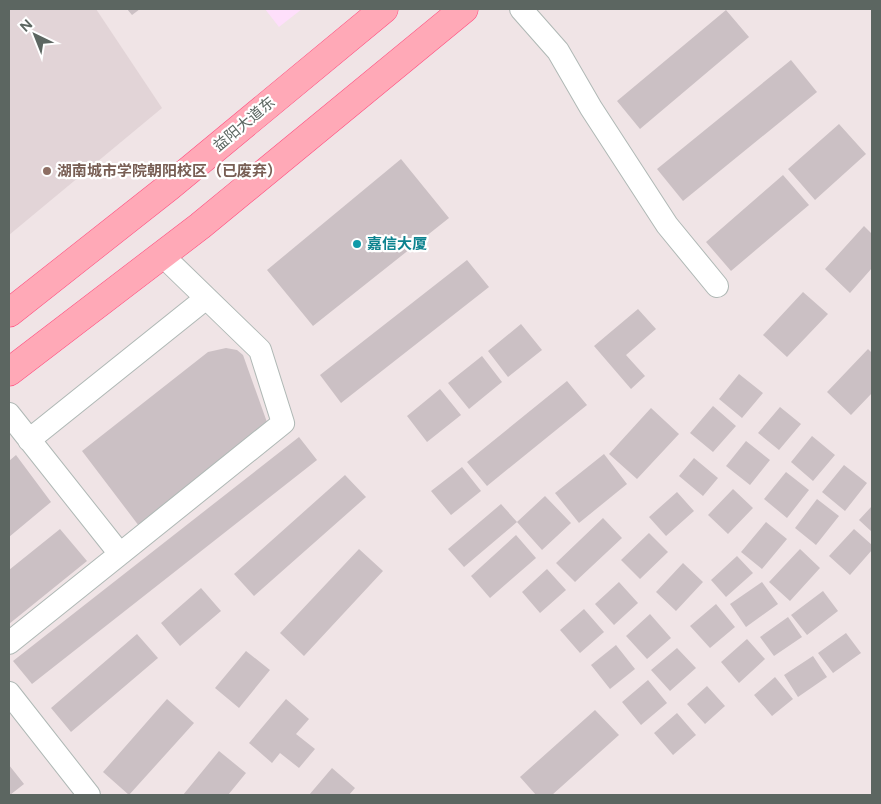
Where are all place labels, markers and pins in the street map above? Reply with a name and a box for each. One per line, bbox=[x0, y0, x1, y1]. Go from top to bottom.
place label: 湖南城市学院朝阳校区（已废弃） bbox=[57, 162, 282, 180]
marker: 湖南城市学院朝阳校区（已废弃） bbox=[41, 165, 53, 177]
place label: 嘉信大厦 bbox=[367, 235, 427, 253]
marker: 嘉信大厦 bbox=[351, 238, 363, 250]

